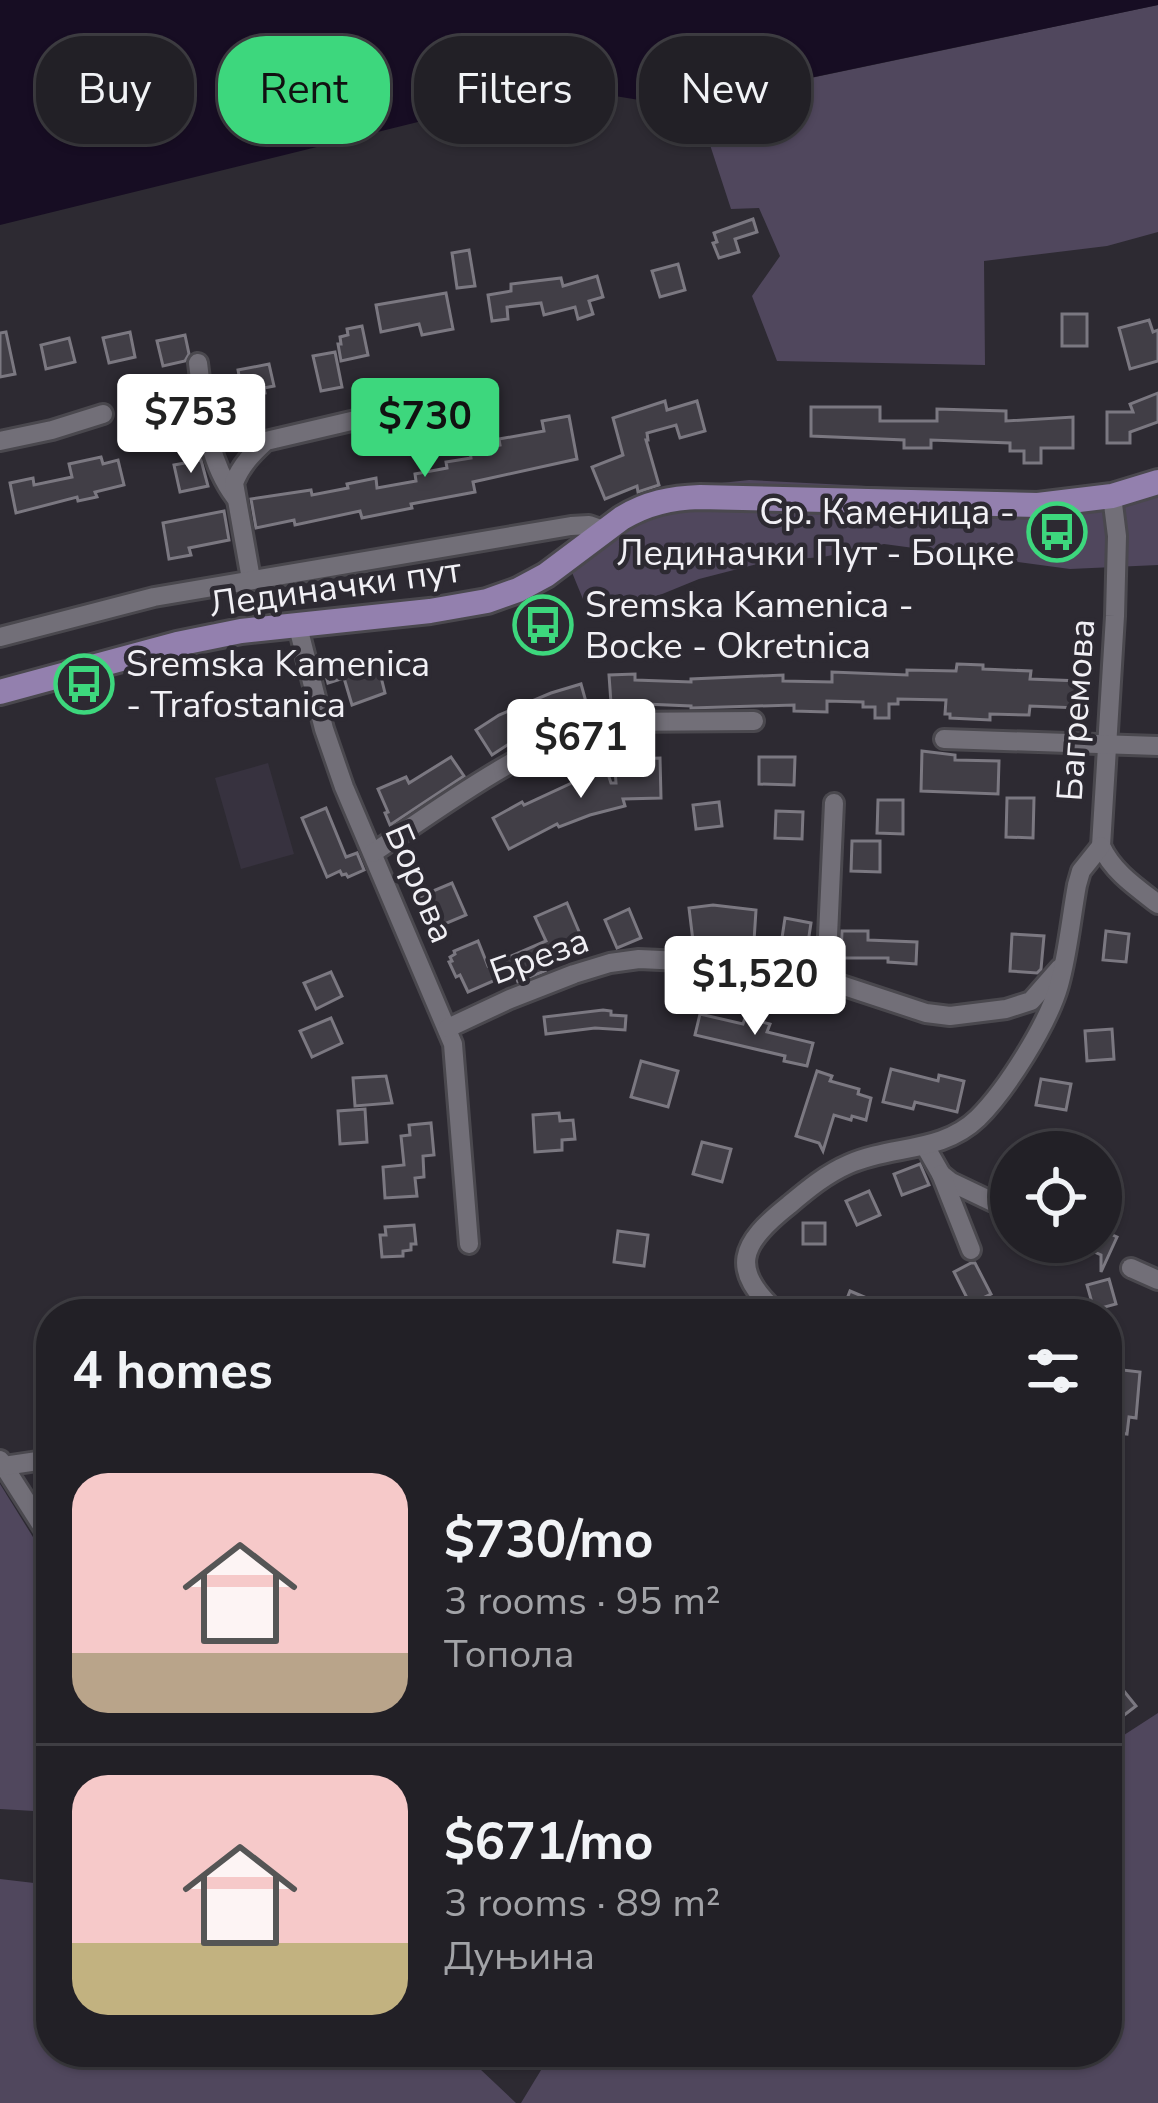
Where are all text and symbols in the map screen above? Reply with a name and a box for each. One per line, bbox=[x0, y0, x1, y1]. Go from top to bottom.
chip: Buy bbox=[36, 36, 194, 144]
chip: Rent bbox=[218, 36, 390, 144]
chip: Filters bbox=[414, 36, 615, 144]
chip: New bbox=[639, 36, 811, 144]
pin: $753 bbox=[120, 374, 262, 476]
pin: $730 bbox=[354, 378, 496, 480]
text: $753 bbox=[144, 386, 238, 439]
text: $730 bbox=[378, 390, 472, 443]
place label: Ср. Каменица - Лединачки Пут - Боцке bbox=[617, 488, 1015, 578]
bus stop icon: Ср. Каменица - Лединачки Пут - Боцке bbox=[1026, 501, 1088, 563]
street label: Лединачки пут bbox=[206, 546, 464, 629]
place label: Sremska Kamenica - Bocke - Okretnica bbox=[585, 581, 914, 671]
bus stop icon: Sremska Kamenica - Bocke - Okretnica bbox=[512, 594, 574, 656]
street label: Багремова bbox=[1046, 617, 1107, 803]
place label: Sremska Kamenica - Trafostanica bbox=[126, 640, 430, 730]
bus stop icon: Sremska Kamenica - Trafostanica bbox=[53, 653, 115, 715]
pin: $671 bbox=[510, 699, 652, 801]
text: $671 bbox=[534, 711, 628, 764]
street label: Борова bbox=[373, 816, 467, 951]
street label: Бреза bbox=[483, 916, 596, 997]
pin: $1,520 bbox=[657, 936, 853, 1038]
text: $1,520 bbox=[692, 948, 818, 1001]
map controls bbox=[990, 1131, 1122, 1263]
button: locate bbox=[990, 1131, 1122, 1263]
text: 4 homes bbox=[72, 1336, 273, 1406]
icon: filters bbox=[1020, 1338, 1086, 1404]
text: $730/mo bbox=[444, 1505, 653, 1575]
icon: home bbox=[168, 1521, 312, 1665]
text: 3 rooms · 95 m² bbox=[444, 1575, 721, 1628]
text: Топола bbox=[444, 1628, 574, 1681]
text: $671/mo bbox=[444, 1807, 653, 1877]
icon: home bbox=[168, 1823, 312, 1967]
text: 3 rooms · 89 m² bbox=[444, 1877, 721, 1930]
text: Дуњина bbox=[444, 1930, 595, 1983]

